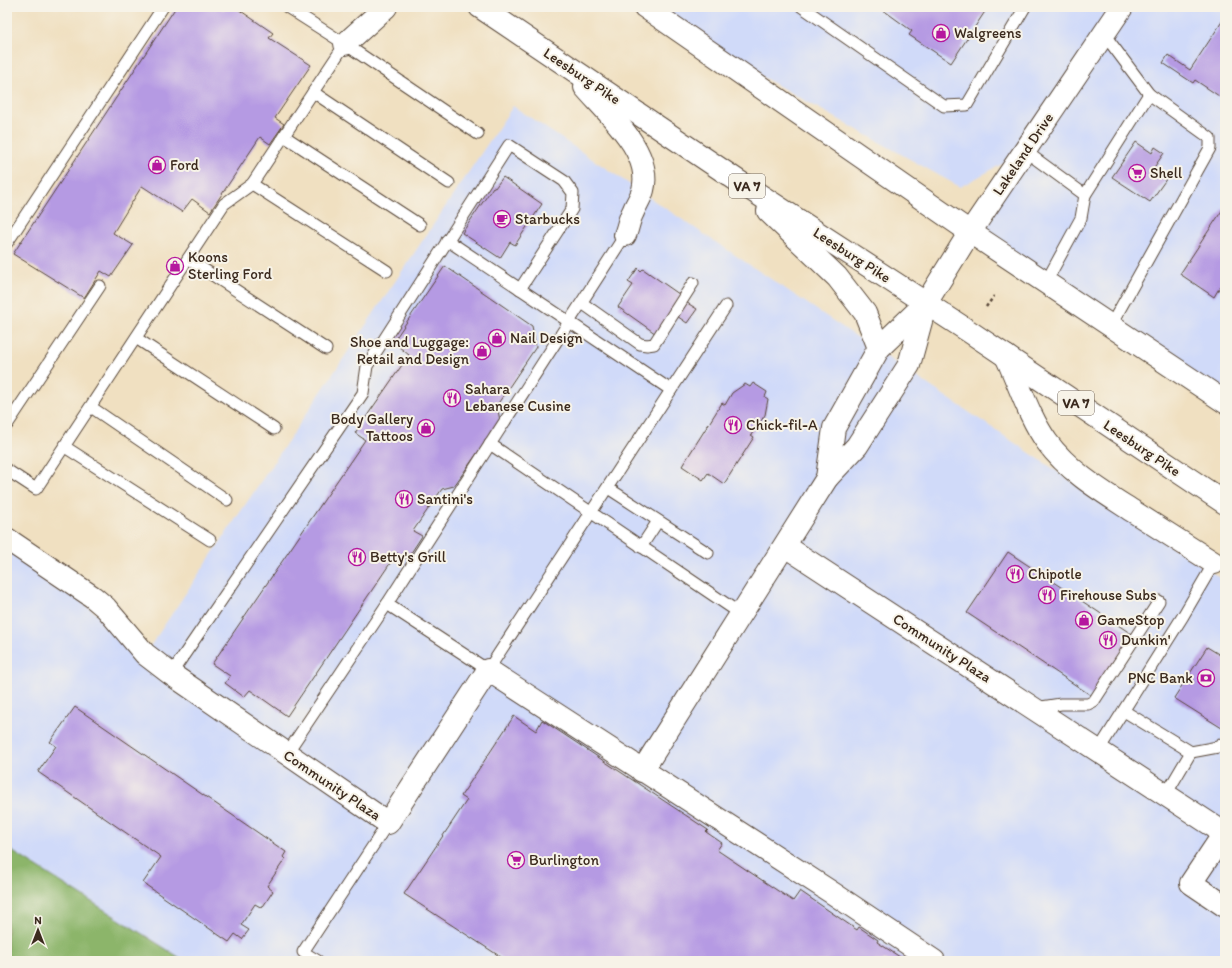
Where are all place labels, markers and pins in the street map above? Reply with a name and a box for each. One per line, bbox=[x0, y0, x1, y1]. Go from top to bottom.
shop icon: Walgreens bbox=[931, 23, 951, 43]
place label: Walgreens bbox=[954, 24, 1022, 42]
shop icon: Ford bbox=[147, 155, 167, 175]
place label: Ford bbox=[170, 156, 199, 174]
supermarket icon: Shell bbox=[1127, 163, 1147, 183]
place label: Shell bbox=[1150, 164, 1183, 182]
cafe icon: Starbucks bbox=[492, 209, 512, 229]
place label: Starbucks bbox=[515, 210, 580, 228]
place label: Koons Sterling Ford bbox=[188, 248, 273, 283]
shop icon: Koons Sterling Ford bbox=[165, 256, 185, 276]
shop icon: Nail Design bbox=[487, 328, 507, 348]
place label: Nail Design bbox=[510, 329, 583, 347]
place label: Shoe and Luggage: Retail and Design bbox=[350, 333, 470, 368]
shop icon: Shoe and Luggage: Retail and Design bbox=[472, 341, 492, 361]
place label: Sahara Lebanese Cusine bbox=[465, 380, 571, 415]
restaurant icon: Sahara Lebanese Cusine bbox=[442, 388, 462, 408]
place label: Body Gallery Tattoos bbox=[331, 410, 413, 445]
restaurant icon: Chick-fil-A bbox=[723, 415, 743, 435]
place label: Chick-fil-A bbox=[746, 416, 818, 434]
shop icon: Body Gallery Tattoos bbox=[416, 418, 436, 438]
restaurant icon: Santini's bbox=[394, 489, 414, 509]
place label: Santini's bbox=[417, 490, 473, 508]
restaurant icon: Betty's Grill bbox=[347, 547, 367, 567]
place label: Betty's Grill bbox=[370, 548, 447, 566]
restaurant icon: Chipotle bbox=[1005, 564, 1025, 584]
place label: Chipotle bbox=[1028, 565, 1082, 583]
restaurant icon: Firehouse Subs bbox=[1037, 585, 1057, 605]
place label: Firehouse Subs bbox=[1060, 586, 1157, 604]
shop icon: GameStop bbox=[1074, 610, 1094, 630]
place label: GameStop bbox=[1097, 611, 1165, 629]
restaurant icon: Dunkin' bbox=[1098, 630, 1118, 650]
place label: Dunkin' bbox=[1121, 631, 1171, 649]
bank icon: PNC Bank bbox=[1196, 668, 1216, 688]
place label: PNC Bank bbox=[1128, 669, 1193, 687]
supermarket icon: Burlington bbox=[506, 850, 526, 870]
place label: Burlington bbox=[529, 851, 599, 869]

